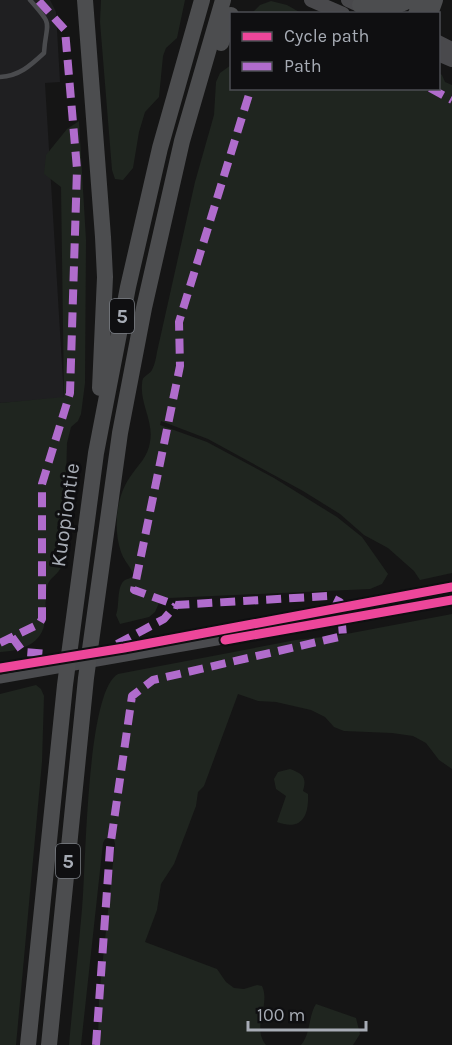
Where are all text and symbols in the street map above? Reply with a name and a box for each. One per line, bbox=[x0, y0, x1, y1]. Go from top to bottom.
legend bbox=[230, 12, 440, 90]
text: Cycle path bbox=[284, 25, 369, 47]
text: Path bbox=[284, 55, 322, 77]
road number: 5 bbox=[110, 299, 134, 333]
street label: Kuopiontie bbox=[46, 462, 84, 568]
road number: 5 bbox=[56, 844, 80, 878]
scale bar bbox=[248, 994, 366, 1032]
text: 100 m bbox=[257, 1004, 305, 1026]

